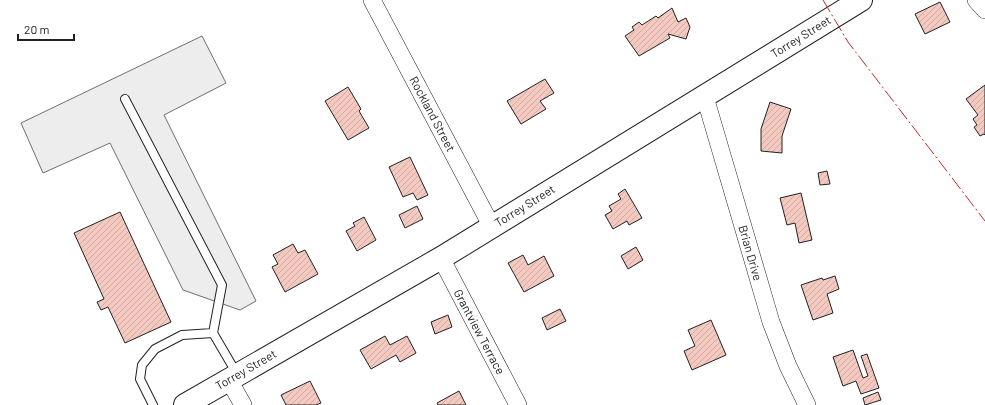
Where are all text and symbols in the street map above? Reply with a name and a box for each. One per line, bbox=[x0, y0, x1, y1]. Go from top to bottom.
street label: Torrey Street bbox=[768, 12, 833, 60]
scale bar bbox=[18, 16, 74, 42]
text: 20 m bbox=[24, 22, 50, 36]
street label: Rockland Street bbox=[407, 74, 459, 154]
street label: Torrey Street bbox=[492, 181, 557, 229]
street label: Brian Drive bbox=[736, 224, 766, 282]
street label: Grantview Terrace bbox=[452, 286, 508, 377]
street label: Torrey Street bbox=[212, 346, 279, 392]

